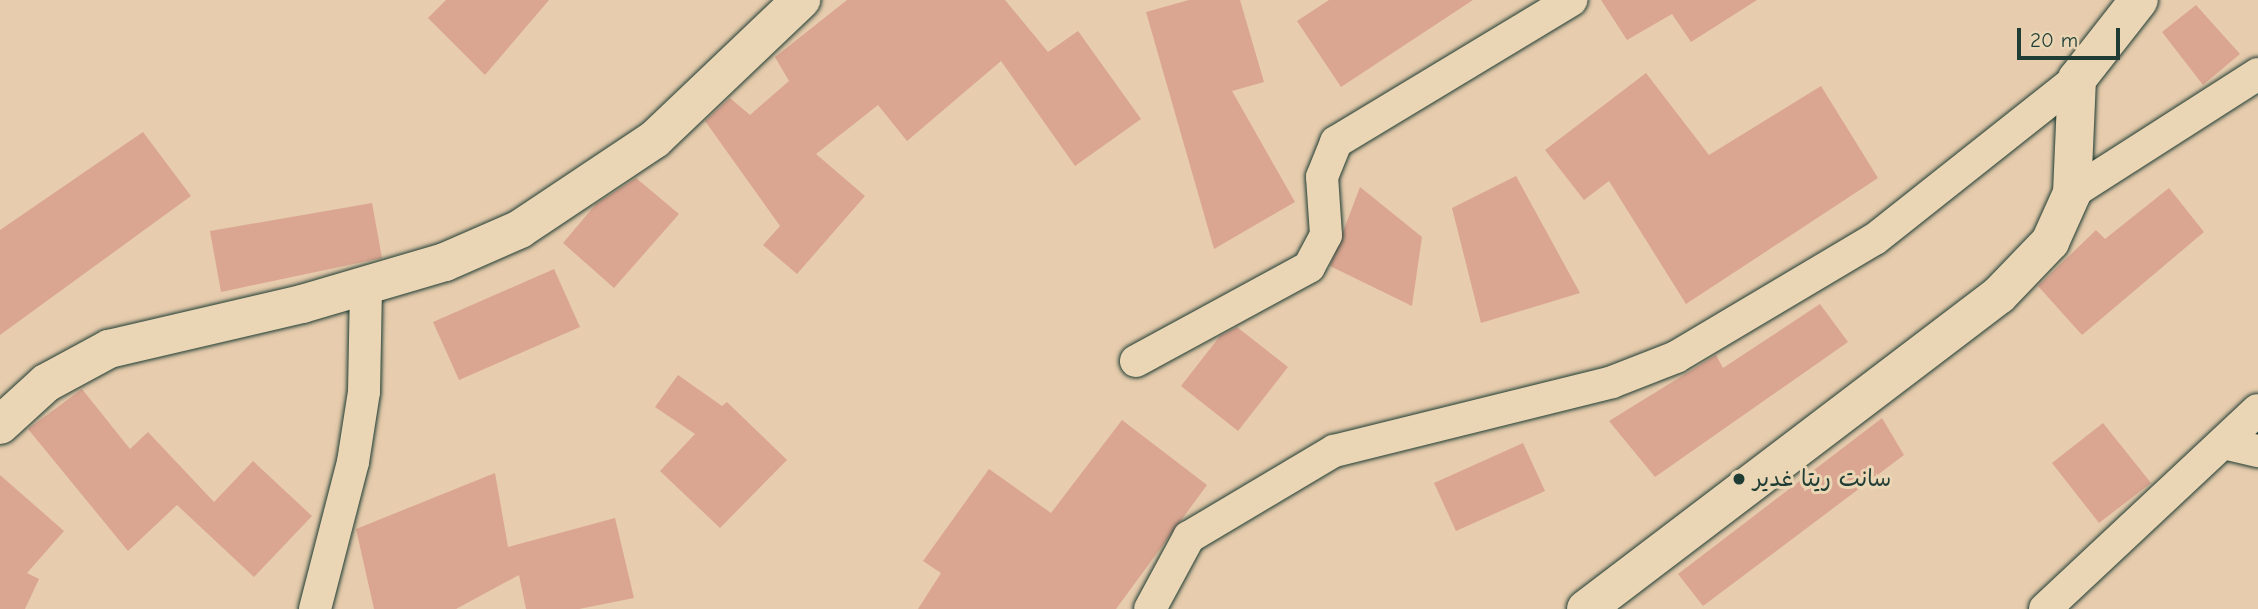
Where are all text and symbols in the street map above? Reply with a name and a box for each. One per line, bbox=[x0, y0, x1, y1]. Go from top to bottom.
scale bar bbox=[2020, 14, 2123, 58]
text: 20 m bbox=[2030, 28, 2078, 52]
place label: سانت ريتا غدير bbox=[1753, 465, 1891, 493]
marker: سانت ريتا غدير bbox=[1731, 471, 1747, 487]

